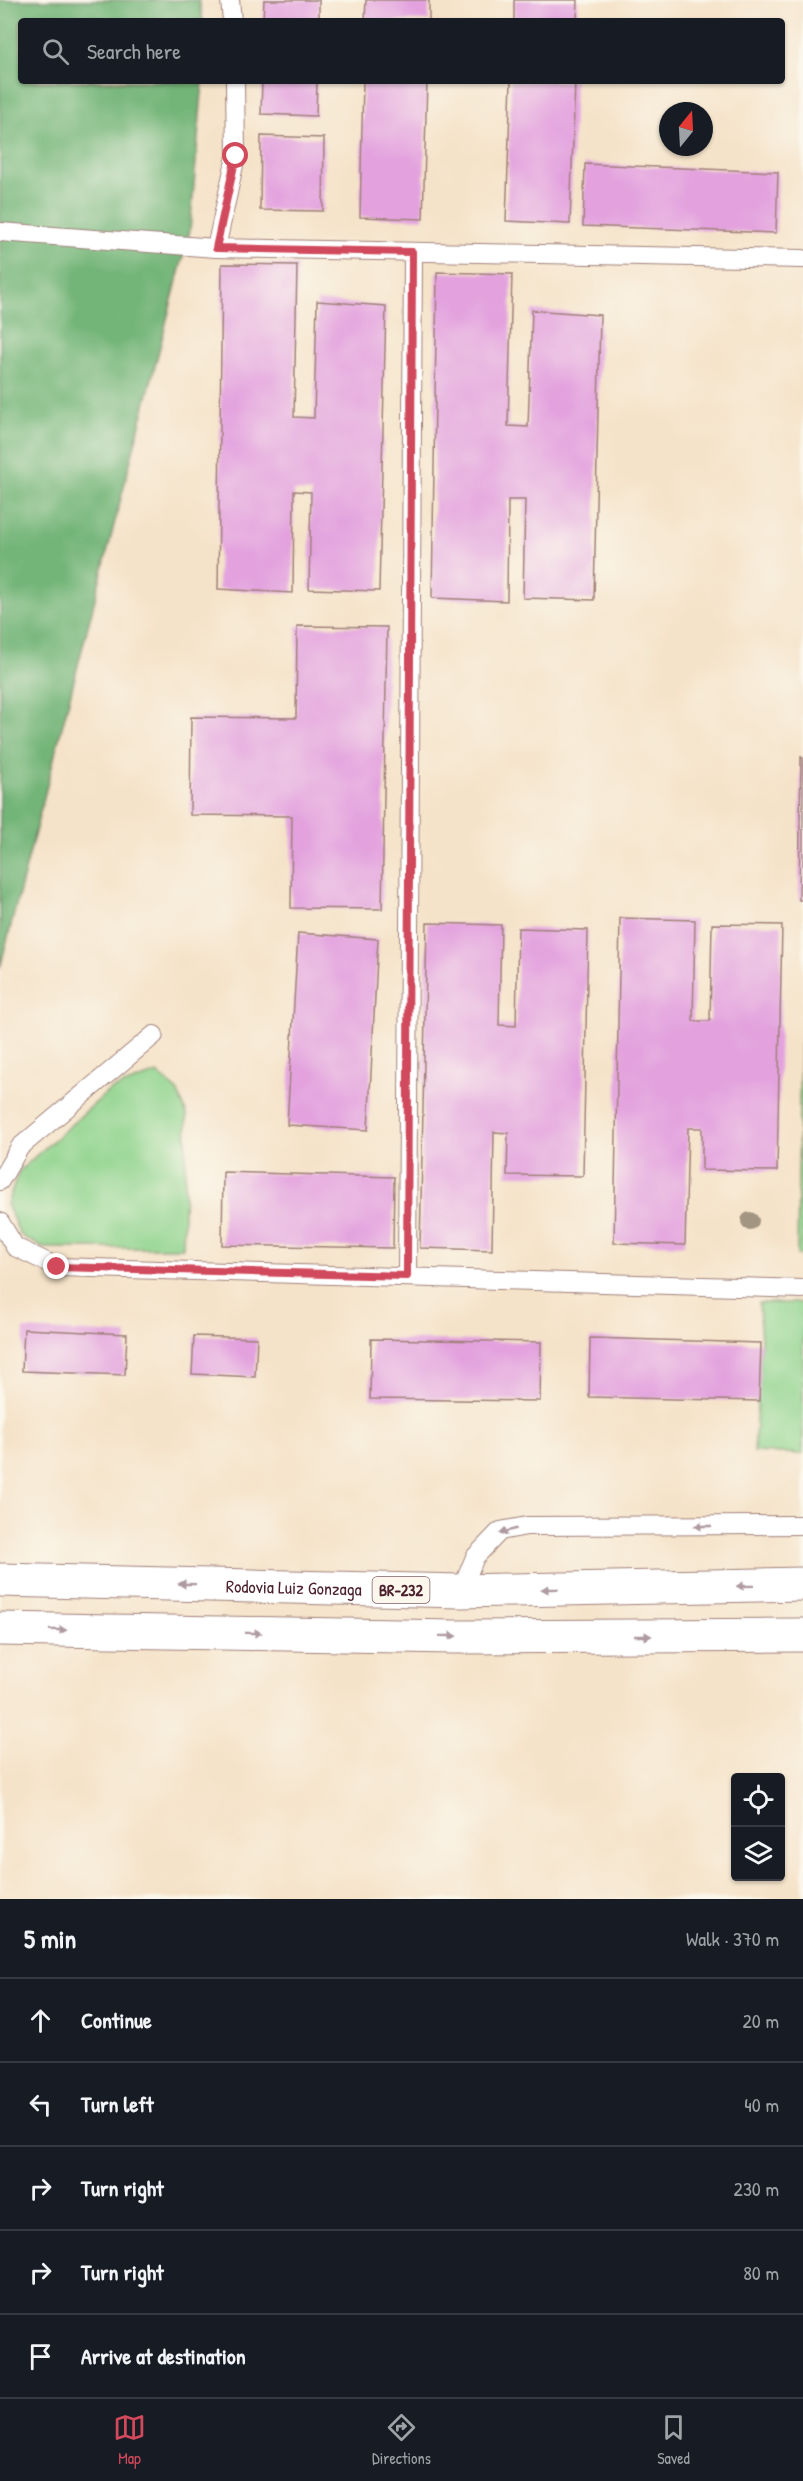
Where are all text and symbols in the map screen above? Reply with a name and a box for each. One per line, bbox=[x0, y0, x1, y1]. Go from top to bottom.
search box bbox=[18, 18, 785, 84]
icon: search bbox=[39, 35, 72, 68]
text: Search here bbox=[87, 36, 181, 66]
north arrow bbox=[659, 102, 713, 156]
route start bbox=[222, 142, 248, 168]
route end bbox=[43, 1253, 69, 1279]
one-way arrow bbox=[693, 1521, 712, 1531]
one-way arrow bbox=[499, 1526, 517, 1536]
street label: Rodovia Luiz Gonzaga bbox=[226, 1573, 362, 1601]
road number: BR-232 bbox=[372, 1577, 430, 1603]
one-way arrow bbox=[177, 1579, 196, 1589]
one-way arrow bbox=[735, 1581, 754, 1590]
one-way arrow bbox=[540, 1585, 559, 1594]
one-way arrow bbox=[49, 1625, 68, 1635]
one-way arrow bbox=[244, 1628, 263, 1638]
one-way arrow bbox=[439, 1631, 458, 1641]
one-way arrow bbox=[634, 1631, 653, 1641]
map controls bbox=[731, 1773, 785, 1881]
button: locate bbox=[731, 1773, 785, 1827]
button: layers bbox=[731, 1827, 785, 1881]
text: 5 min bbox=[24, 1921, 76, 1956]
text: Walk · 370 m bbox=[686, 1925, 779, 1952]
icon: ahead bbox=[24, 2004, 57, 2037]
text: Continue bbox=[81, 2005, 152, 2035]
text: 20 m bbox=[742, 2007, 779, 2034]
icon: left bbox=[24, 2088, 57, 2121]
text: Turn left bbox=[81, 2089, 154, 2119]
text: 40 m bbox=[744, 2091, 779, 2118]
icon: right bbox=[24, 2172, 57, 2205]
text: Turn right bbox=[81, 2173, 164, 2203]
text: 230 m bbox=[734, 2175, 779, 2202]
icon: right bbox=[24, 2256, 57, 2289]
text: Turn right bbox=[81, 2257, 164, 2287]
text: 80 m bbox=[743, 2259, 779, 2286]
icon: arrive bbox=[24, 2340, 57, 2373]
text: Arrive at destination bbox=[81, 2341, 246, 2371]
tab: Map bbox=[113, 2411, 146, 2469]
tab: Directions bbox=[372, 2411, 431, 2469]
tab: Saved bbox=[657, 2411, 690, 2469]

